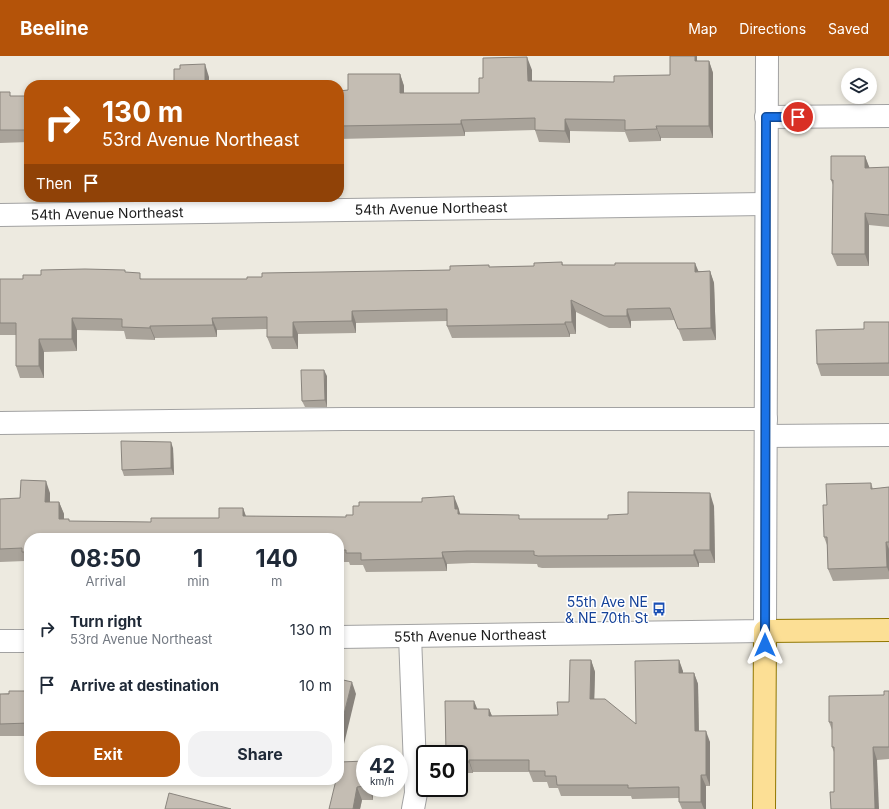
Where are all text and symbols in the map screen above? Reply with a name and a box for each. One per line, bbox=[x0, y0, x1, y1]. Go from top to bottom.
text: Beeline bbox=[20, 17, 89, 40]
text: Map bbox=[688, 20, 717, 37]
text: Directions bbox=[739, 20, 806, 37]
text: Saved bbox=[828, 20, 869, 37]
map controls bbox=[841, 68, 877, 104]
button: layers bbox=[841, 68, 877, 104]
text: 130 m bbox=[102, 95, 183, 129]
icon: right bbox=[36, 96, 88, 148]
pin bbox=[781, 100, 815, 134]
icon: arrive bbox=[787, 106, 809, 128]
text: 53rd Avenue Northeast bbox=[102, 129, 299, 150]
icon: arrive bbox=[80, 172, 102, 194]
text: Then bbox=[36, 174, 72, 193]
street label: 54th Avenue Northeast bbox=[354, 198, 508, 218]
street label: 54th Avenue Northeast bbox=[30, 203, 184, 223]
text: 08:50 bbox=[70, 544, 141, 573]
text: 1 bbox=[193, 544, 203, 573]
text: 140 bbox=[255, 544, 298, 573]
text: Arrival bbox=[86, 573, 126, 589]
text: min bbox=[187, 573, 209, 589]
text: m bbox=[271, 573, 282, 589]
place label: 55th Ave NE & NE 70th St bbox=[565, 593, 648, 626]
bus stop icon: 55th Ave NE & NE 70th St bbox=[651, 601, 667, 617]
text: Turn right bbox=[70, 612, 142, 631]
icon: right bbox=[36, 618, 58, 640]
text: 130 m bbox=[290, 620, 332, 639]
position arrow bbox=[744, 624, 786, 666]
street label: 55th Avenue Northeast bbox=[394, 625, 547, 645]
text: 53rd Avenue Northeast bbox=[70, 631, 212, 647]
icon: arrive bbox=[36, 674, 58, 696]
text: Arrive at destination bbox=[70, 676, 219, 695]
text: 10 m bbox=[299, 676, 332, 695]
button: Exit bbox=[36, 731, 180, 777]
button: Share bbox=[188, 731, 332, 777]
speed limit sign: 50 bbox=[416, 745, 468, 797]
text: 42 bbox=[369, 754, 395, 778]
text: km/h bbox=[370, 775, 394, 787]

